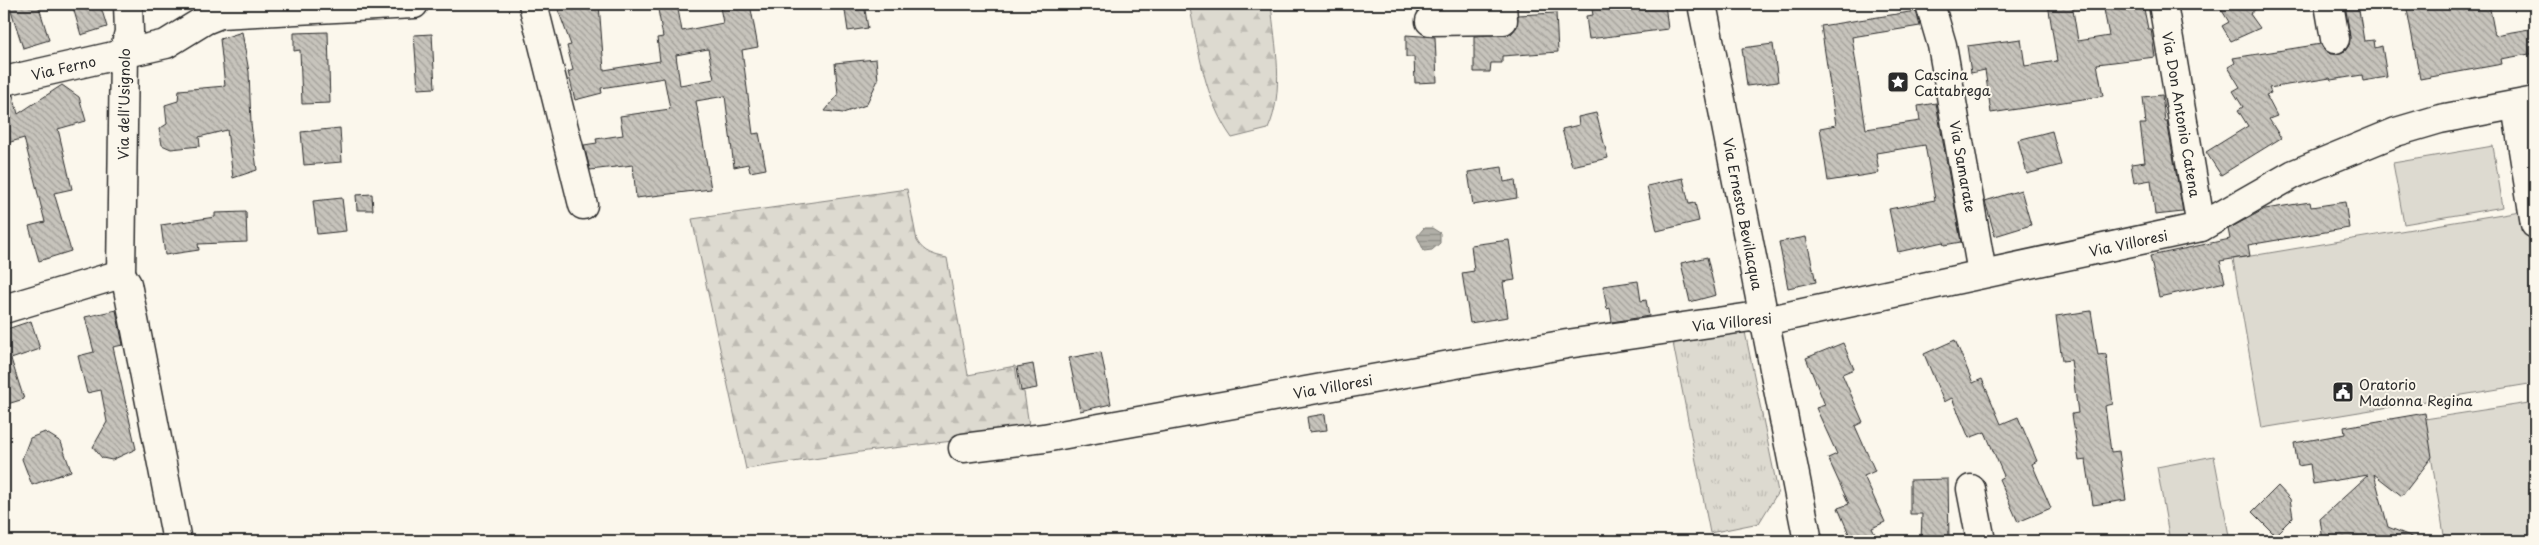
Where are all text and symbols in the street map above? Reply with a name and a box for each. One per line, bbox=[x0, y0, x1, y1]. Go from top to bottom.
street label: Via Don Antonio Catena bbox=[2157, 30, 2206, 199]
street label: Via dell'Usignolo bbox=[112, 48, 135, 160]
street label: Via Ferno bbox=[29, 50, 98, 85]
place label: Cascina Cattabrega bbox=[1914, 64, 1991, 101]
place icon: Cascina Cattabrega bbox=[1886, 70, 1910, 94]
street label: Via Samarate bbox=[1945, 119, 1982, 214]
street label: Via Ernesto Bevilacqua bbox=[1718, 136, 1769, 292]
street label: Via Villoresi bbox=[2087, 224, 2170, 261]
street label: Via Villoresi bbox=[1691, 307, 1773, 337]
street label: Via Villoresi bbox=[1291, 369, 1374, 404]
place label: Oratorio Madonna Regina bbox=[2359, 374, 2473, 411]
public building icon: Oratorio Madonna Regina bbox=[2331, 380, 2355, 404]

